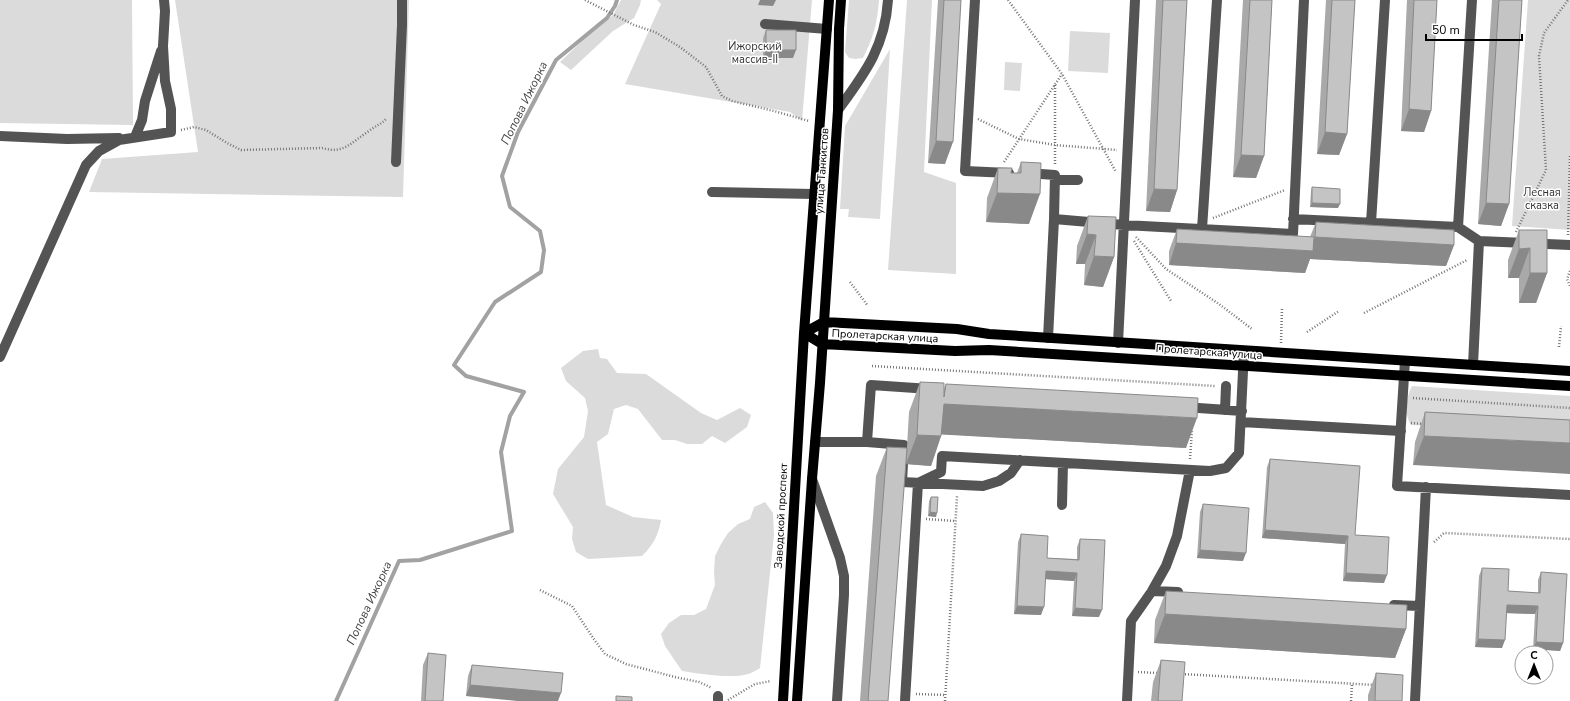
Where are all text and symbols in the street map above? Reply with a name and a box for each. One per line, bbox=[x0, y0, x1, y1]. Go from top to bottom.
scale bar bbox=[1426, 16, 1522, 42]
text: 50 m bbox=[1432, 22, 1460, 38]
park label: Ижорский массив-II bbox=[728, 39, 782, 67]
water label: Попова Ижорка bbox=[497, 59, 551, 147]
street label: улица Танкистов bbox=[812, 127, 832, 215]
park label: Лесная сказка bbox=[1523, 185, 1561, 213]
street label: Пролетарская улица bbox=[831, 326, 939, 346]
street label: Пролетарская улица bbox=[1155, 341, 1263, 363]
street label: Заводской проспект bbox=[771, 463, 791, 569]
water label: Попова Ижорка bbox=[343, 558, 395, 648]
north arrow bbox=[1514, 645, 1554, 685]
text: С bbox=[1530, 648, 1538, 663]

